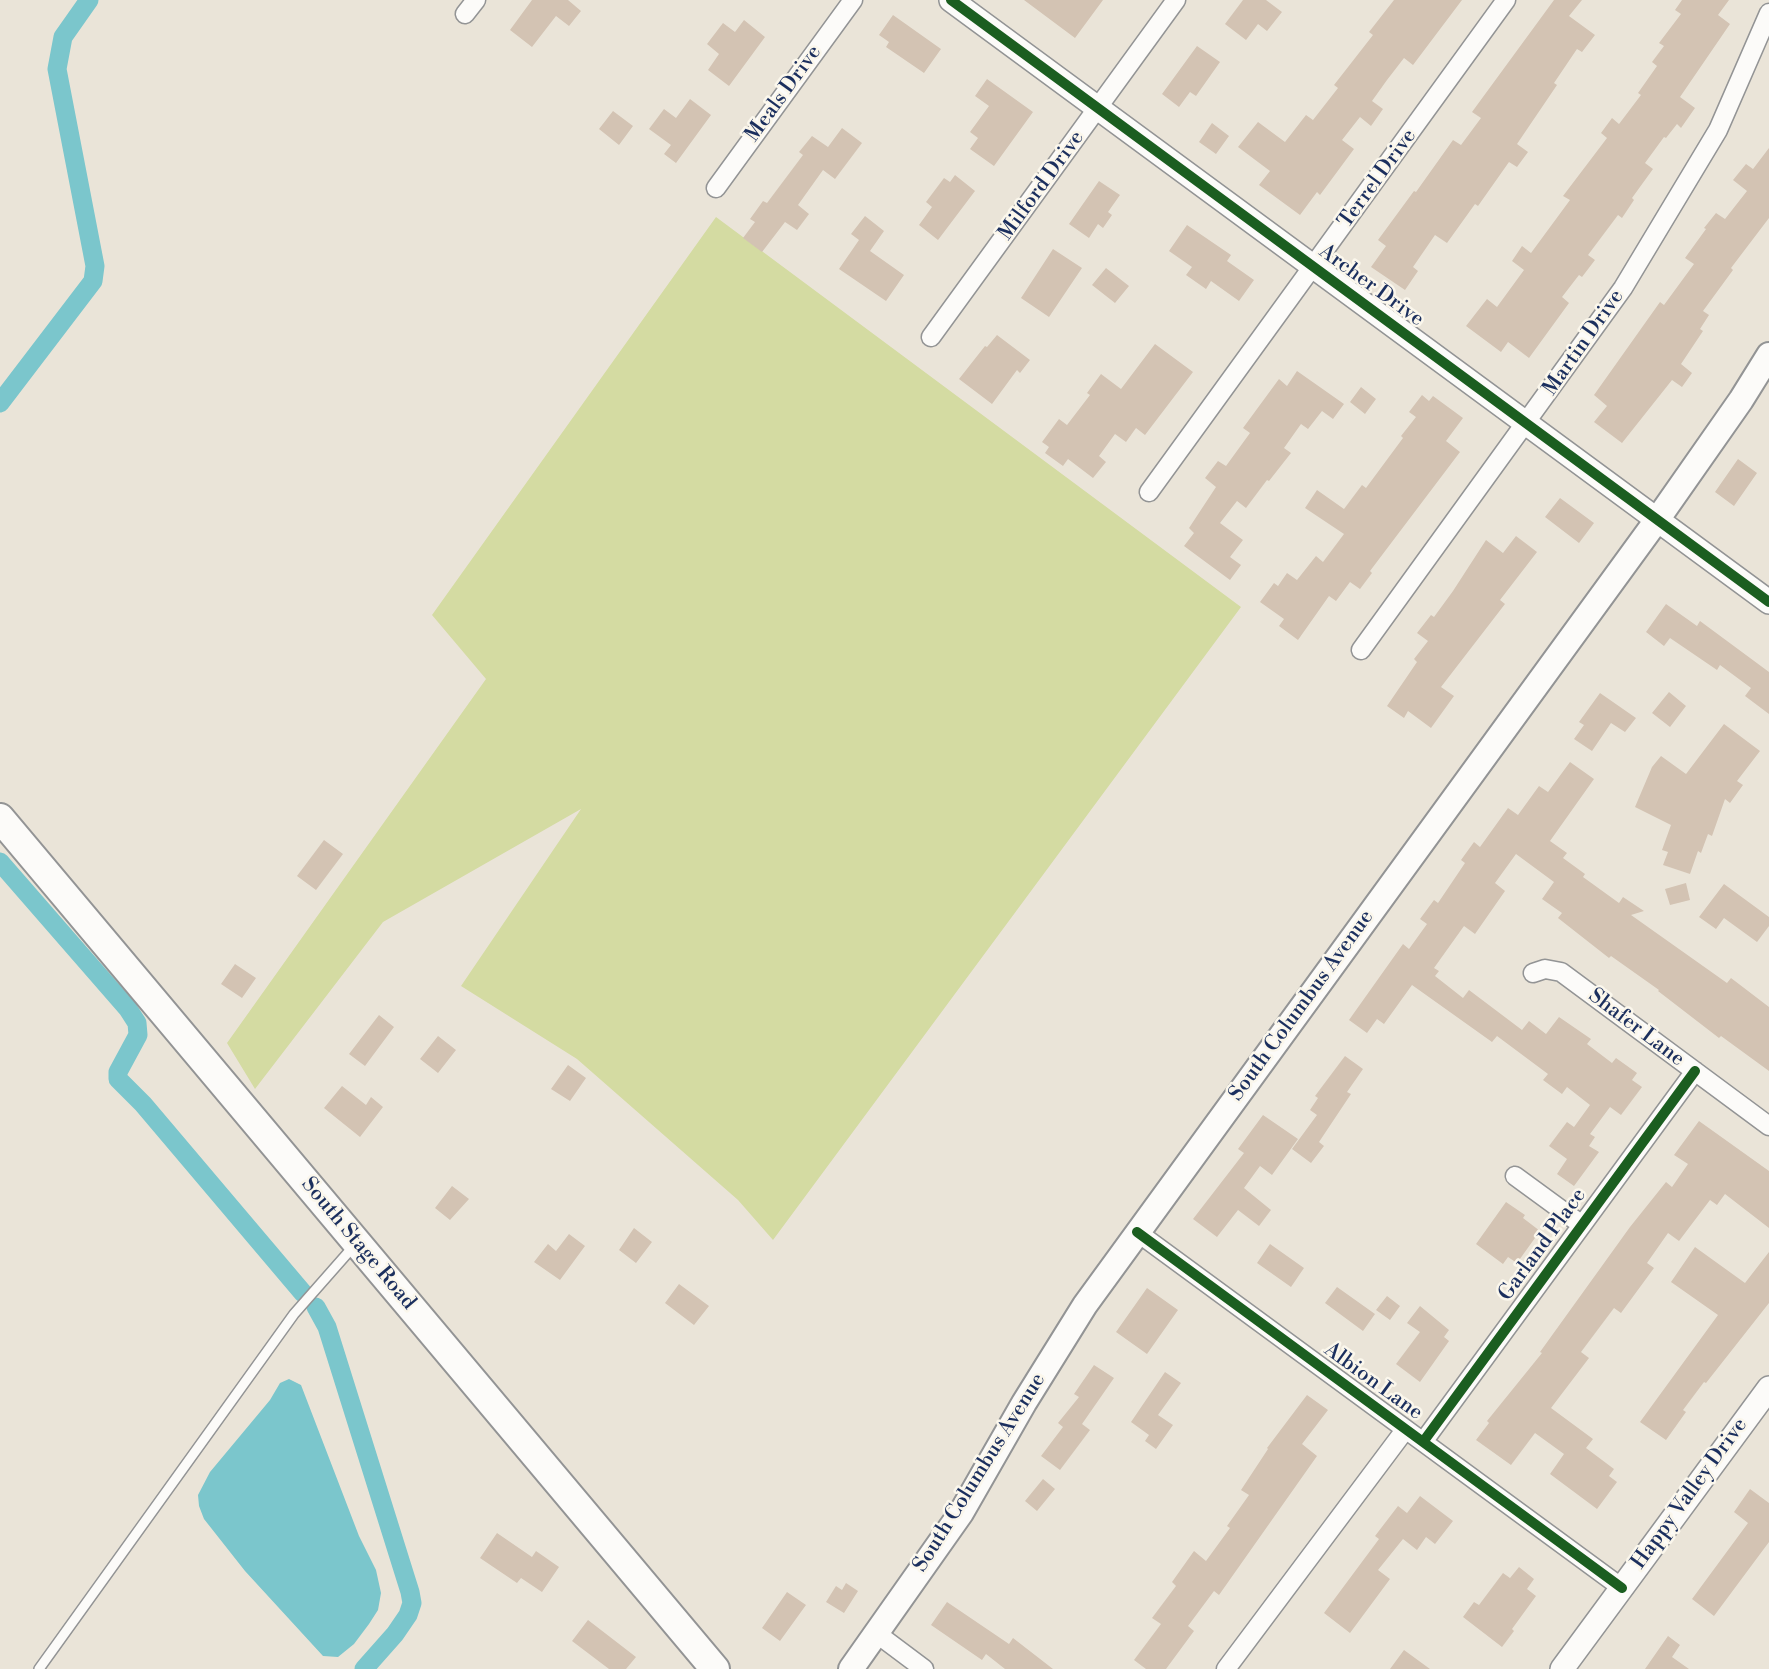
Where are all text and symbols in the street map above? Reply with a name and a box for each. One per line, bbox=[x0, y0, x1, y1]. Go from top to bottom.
street label: Meals Drive bbox=[741, 41, 827, 147]
street label: Terrel Drive bbox=[1334, 124, 1422, 234]
street label: Milford Drive bbox=[994, 126, 1090, 246]
street label: Archer Drive bbox=[1314, 239, 1428, 333]
street label: Martin Drive bbox=[1538, 285, 1630, 401]
street label: South Columbus Avenue bbox=[1224, 906, 1380, 1106]
street label: Shafer Lane bbox=[1583, 984, 1689, 1072]
street label: South Stage Road bbox=[295, 1173, 421, 1315]
street label: Garland Place bbox=[1494, 1184, 1592, 1306]
street label: Albion Lane bbox=[1319, 1338, 1427, 1426]
street label: South Columbus Avenue bbox=[908, 1369, 1052, 1577]
street label: Happy Valley Drive bbox=[1627, 1413, 1753, 1575]

